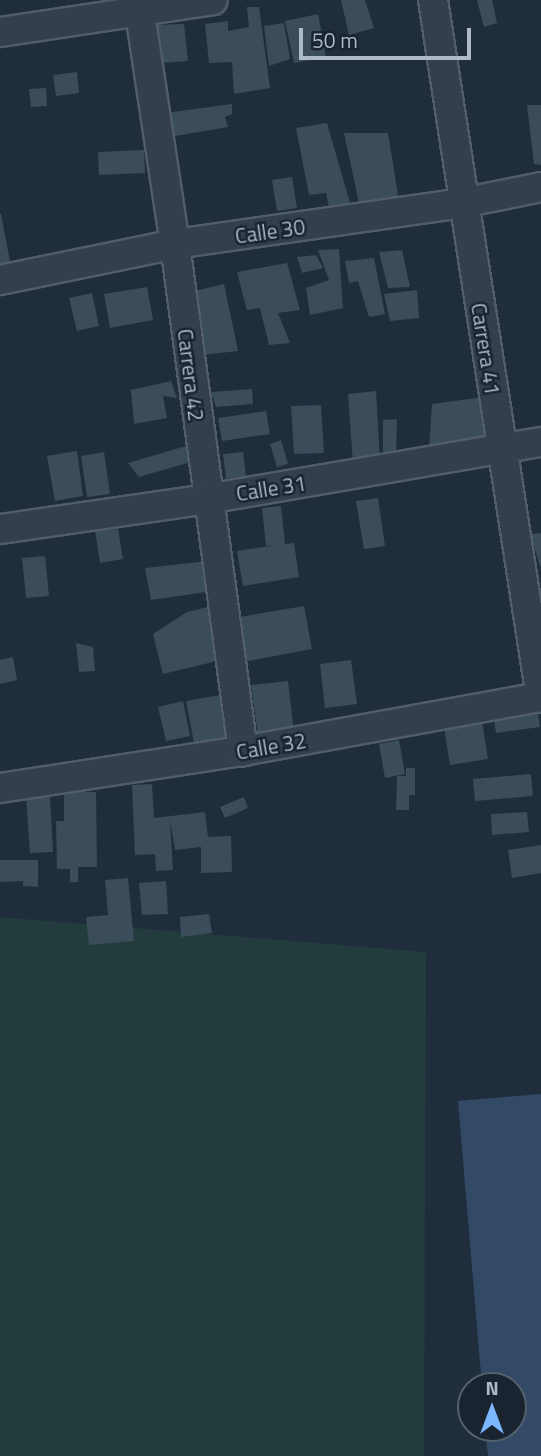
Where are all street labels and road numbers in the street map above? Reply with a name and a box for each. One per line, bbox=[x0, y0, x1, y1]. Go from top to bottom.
street label: Calle 30 bbox=[233, 214, 307, 248]
street label: Carrera 41 bbox=[466, 301, 506, 397]
street label: Carrera 42 bbox=[173, 327, 209, 423]
street label: Calle 31 bbox=[234, 470, 308, 506]
street label: Calle 32 bbox=[234, 727, 308, 765]

